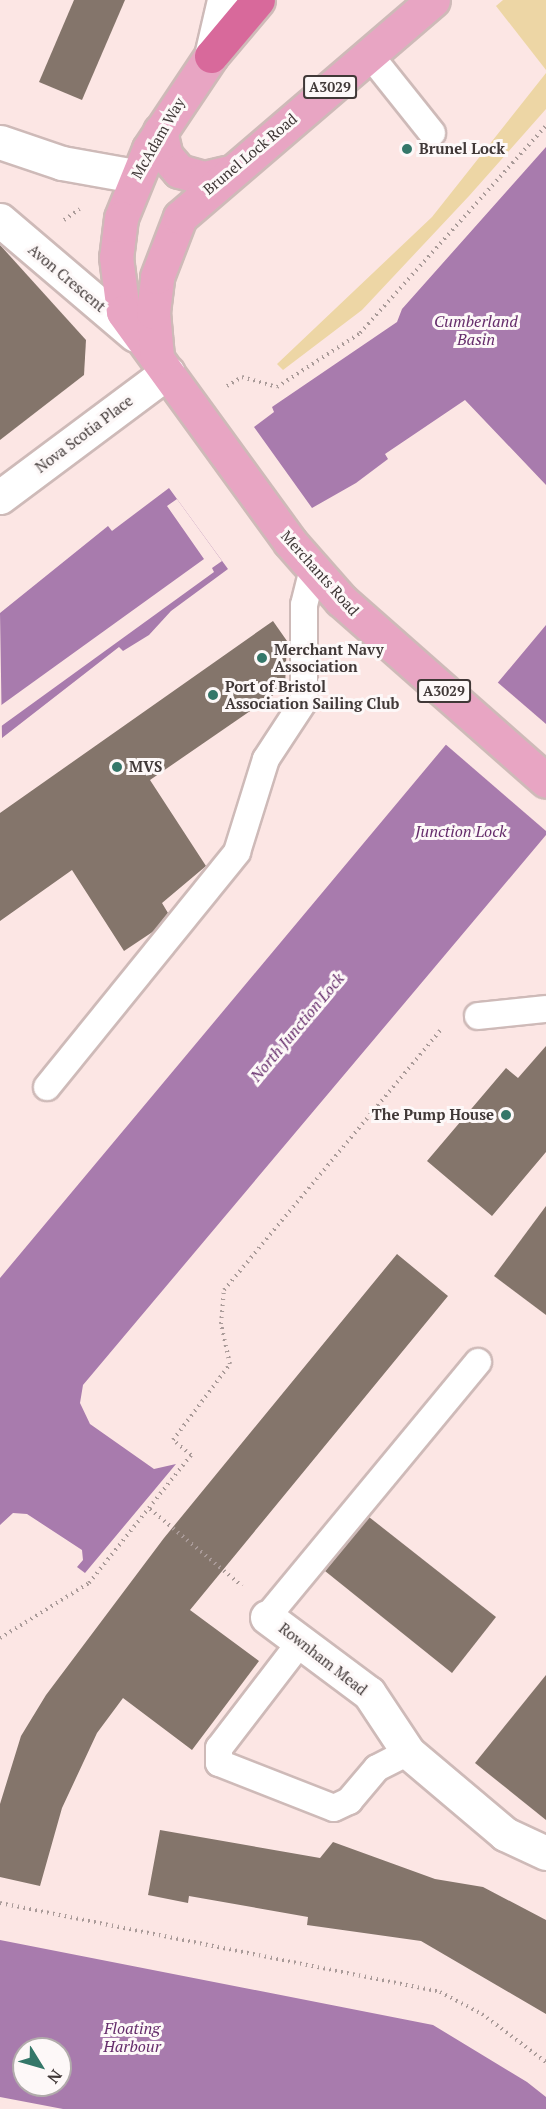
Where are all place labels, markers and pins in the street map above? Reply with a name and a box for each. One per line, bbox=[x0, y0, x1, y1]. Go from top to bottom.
place label: Brunel Lock bbox=[419, 140, 505, 158]
marker: Brunel Lock bbox=[400, 142, 414, 156]
place label: Merchant Navy Association bbox=[274, 640, 384, 675]
marker: Merchant Navy Association bbox=[255, 651, 269, 665]
place label: Port of Bristol Association Sailing Club bbox=[225, 677, 399, 712]
marker: Port of Bristol Association Sailing Club bbox=[206, 688, 220, 702]
place label: MVS bbox=[129, 758, 162, 776]
marker: MVS bbox=[110, 760, 124, 774]
place label: The Pump House bbox=[372, 1106, 494, 1124]
marker: The Pump House bbox=[499, 1108, 513, 1122]

